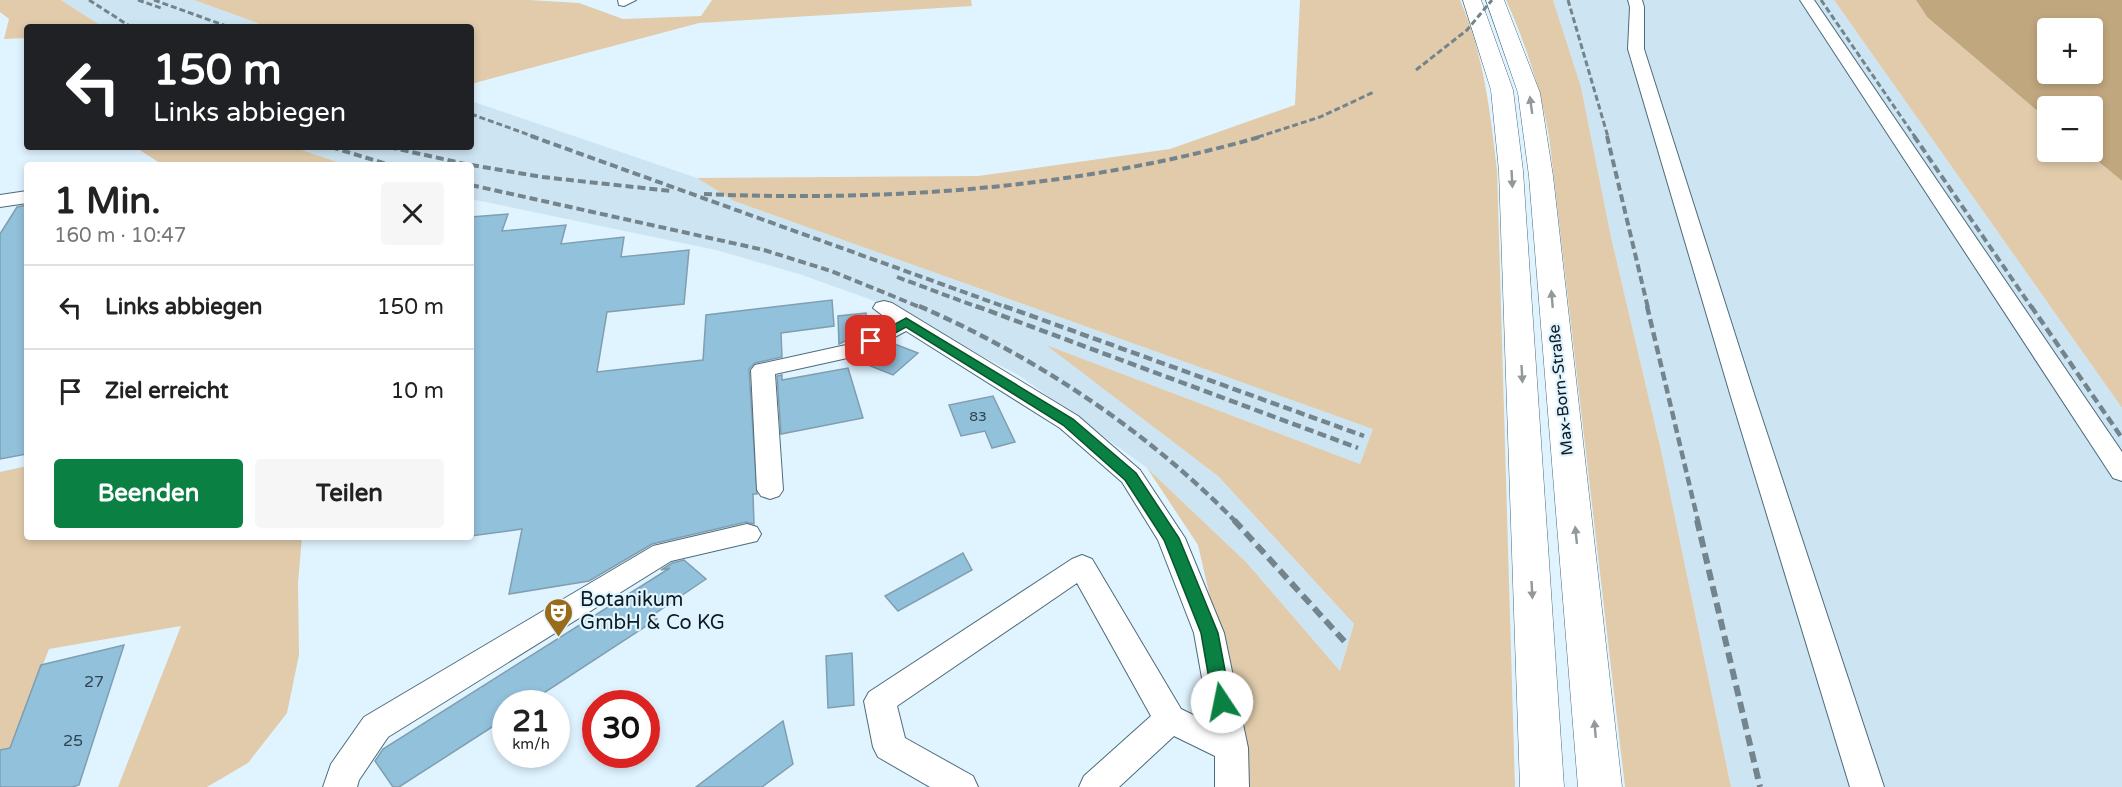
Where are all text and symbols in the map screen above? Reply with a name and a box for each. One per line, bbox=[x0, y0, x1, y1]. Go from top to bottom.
map controls bbox=[2037, 18, 2103, 162]
button: + bbox=[2037, 18, 2103, 84]
text: 150 m bbox=[153, 45, 282, 96]
icon: left bbox=[54, 48, 132, 126]
one-way arrow bbox=[1526, 95, 1535, 114]
text: Links abbiegen bbox=[153, 96, 346, 129]
button: − bbox=[2037, 96, 2103, 162]
one-way arrow bbox=[1507, 170, 1516, 189]
text: 1 Min. bbox=[54, 180, 161, 223]
button: close bbox=[381, 182, 444, 245]
text: 160 m · 10:47 bbox=[54, 224, 186, 248]
one-way arrow bbox=[1547, 289, 1557, 308]
icon: left bbox=[54, 291, 87, 324]
text: Links abbiegen bbox=[105, 294, 263, 320]
text: 150 m bbox=[377, 294, 444, 320]
pin bbox=[845, 315, 896, 366]
icon: arrive bbox=[854, 324, 887, 357]
street label: Max-Born-Straße bbox=[1544, 324, 1578, 456]
one-way arrow bbox=[1517, 364, 1526, 383]
icon: arrive bbox=[54, 375, 87, 408]
text: Ziel erreicht bbox=[105, 378, 228, 404]
text: 10 m bbox=[390, 378, 444, 404]
house number: 83 bbox=[969, 408, 987, 425]
button: Beenden bbox=[54, 459, 243, 528]
button: Teilen bbox=[255, 459, 444, 528]
one-way arrow bbox=[1571, 525, 1581, 544]
one-way arrow bbox=[1527, 580, 1536, 599]
place label: Botanikum GmbH & Co KG bbox=[580, 588, 725, 635]
theatre icon: Botanikum GmbH & Co KG bbox=[543, 596, 575, 638]
position arrow bbox=[1190, 670, 1254, 734]
house number: 27 bbox=[84, 672, 104, 692]
speed limit sign: 30 bbox=[582, 690, 660, 768]
text: 21 bbox=[512, 703, 550, 740]
one-way arrow bbox=[1590, 719, 1600, 738]
house number: 25 bbox=[63, 731, 83, 751]
text: km/h bbox=[512, 735, 550, 753]

